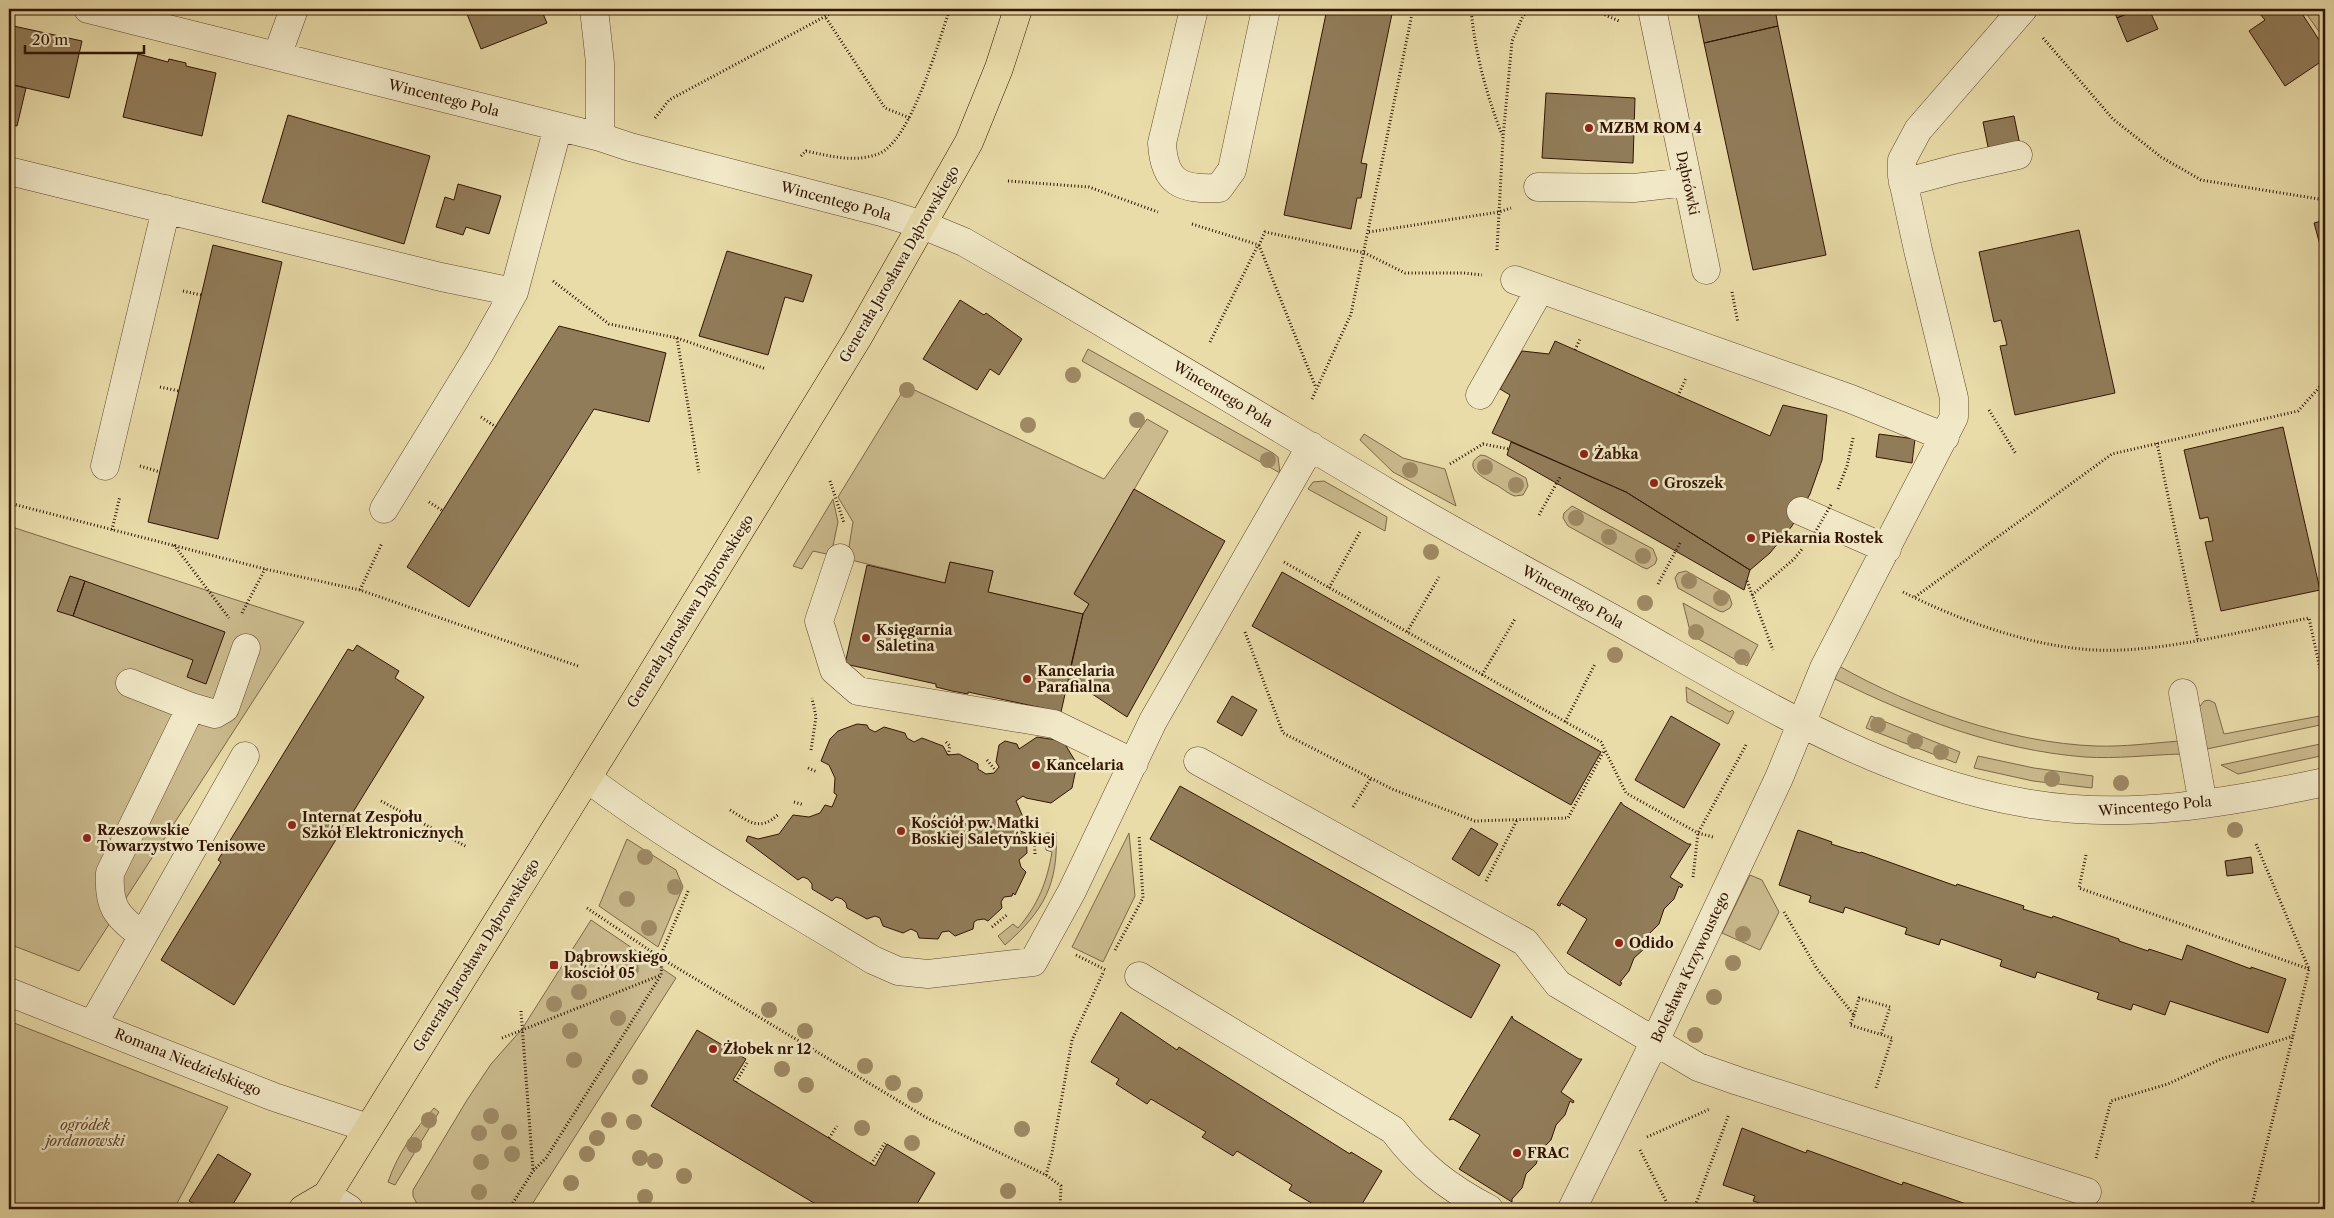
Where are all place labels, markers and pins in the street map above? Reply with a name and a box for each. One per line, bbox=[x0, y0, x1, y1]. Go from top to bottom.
place label: MZBM ROM 4 bbox=[1599, 119, 1702, 137]
marker: MZBM ROM 4 bbox=[1583, 122, 1595, 134]
place label: Żabka bbox=[1594, 445, 1639, 463]
marker: Żabka bbox=[1578, 448, 1590, 460]
place label: Groszek bbox=[1664, 474, 1724, 492]
marker: Groszek bbox=[1648, 477, 1660, 489]
place label: Piekarnia Rostek bbox=[1761, 529, 1884, 547]
marker: Piekarnia Rostek bbox=[1745, 532, 1757, 544]
place label: Księgarnia Saletina bbox=[876, 621, 954, 655]
marker: Księgarnia Saletina bbox=[860, 632, 872, 644]
place label: Kancelaria Parafialna bbox=[1037, 662, 1116, 696]
marker: Kancelaria Parafialna bbox=[1021, 673, 1033, 685]
place label: Kancelaria bbox=[1046, 756, 1125, 774]
marker: Kancelaria bbox=[1030, 759, 1042, 771]
place label: Internat Zespołu Szkół Elektronicznych bbox=[302, 808, 464, 842]
place label: Kościół pw. Matki Boskiej Saletyńskiej bbox=[911, 814, 1055, 848]
marker: Internat Zespołu Szkół Elektronicznych bbox=[286, 819, 298, 831]
place label: Rzeszowskie Towarzystwo Tenisowe bbox=[97, 821, 266, 855]
marker: Kościół pw. Matki Boskiej Saletyńskiej bbox=[895, 825, 907, 837]
marker: Rzeszowskie Towarzystwo Tenisowe bbox=[81, 832, 93, 844]
place label: Odido bbox=[1629, 934, 1674, 952]
marker: Odido bbox=[1613, 937, 1625, 949]
place label: Dąbrowskiego kościół 05 bbox=[564, 948, 668, 982]
marker: Dąbrowskiego kościół 05 bbox=[548, 959, 560, 971]
place label: Żłobek nr 12 bbox=[723, 1040, 811, 1058]
marker: Żłobek nr 12 bbox=[707, 1043, 719, 1055]
place label: FRAC bbox=[1527, 1144, 1569, 1162]
marker: FRAC bbox=[1511, 1147, 1523, 1159]

